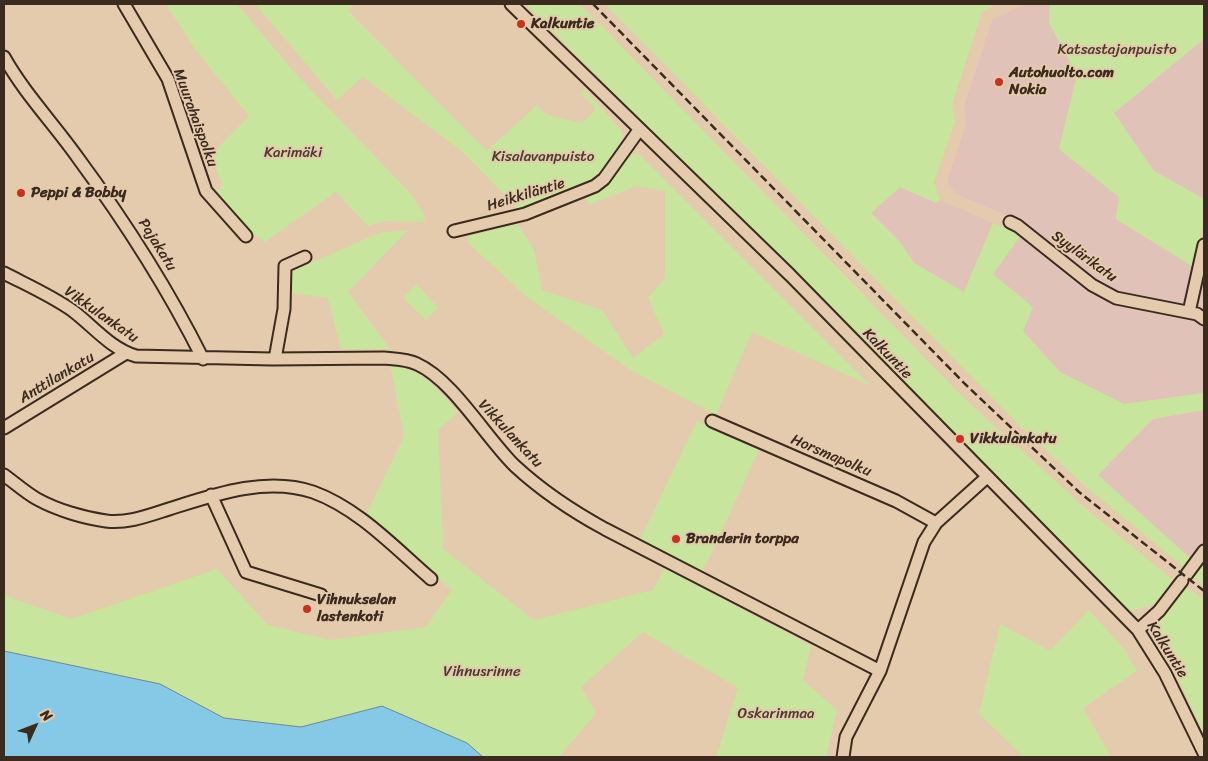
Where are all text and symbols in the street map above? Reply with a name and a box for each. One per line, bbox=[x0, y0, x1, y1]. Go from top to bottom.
place label: Kalkuntie bbox=[531, 15, 594, 33]
marker: Kalkuntie bbox=[515, 18, 527, 30]
park label: Katsastajanpuisto bbox=[1057, 41, 1177, 59]
place label: Autohuolto.com Nokia bbox=[1009, 64, 1114, 99]
street label: Muurahaispolku bbox=[169, 66, 221, 170]
marker: Autohuolto.com Nokia bbox=[993, 76, 1005, 88]
park label: Karimäki bbox=[264, 144, 322, 162]
park label: Kisalavanpuisto bbox=[492, 148, 594, 166]
street label: Heikkiläntie bbox=[485, 175, 567, 215]
place label: Peppi & Bobby bbox=[31, 184, 126, 202]
marker: Peppi & Bobby bbox=[15, 187, 27, 199]
street label: Pajakatu bbox=[134, 215, 180, 275]
street label: Syylärikatu bbox=[1048, 227, 1120, 287]
street label: Vikkulankatu bbox=[60, 283, 142, 347]
street label: Kalkuntie bbox=[858, 325, 916, 383]
street label: Anttilankatu bbox=[16, 349, 98, 407]
street label: Vikkulankatu bbox=[474, 396, 546, 472]
place label: Vikkulankatu bbox=[970, 430, 1056, 448]
street label: Horsmapolku bbox=[788, 431, 874, 481]
marker: Vikkulankatu bbox=[954, 433, 966, 445]
place label: Branderin torppa bbox=[686, 530, 799, 548]
marker: Branderin torppa bbox=[670, 533, 682, 545]
place label: Vihnukselan lastenkoti bbox=[317, 591, 396, 626]
marker: Vihnukselan lastenkoti bbox=[301, 603, 313, 615]
street label: Kalkuntie bbox=[1143, 618, 1191, 682]
park label: Vihnusrinne bbox=[443, 663, 521, 681]
north arrow bbox=[10, 701, 60, 751]
text: N bbox=[34, 703, 59, 727]
park label: Oskarinmaa bbox=[737, 705, 815, 723]

